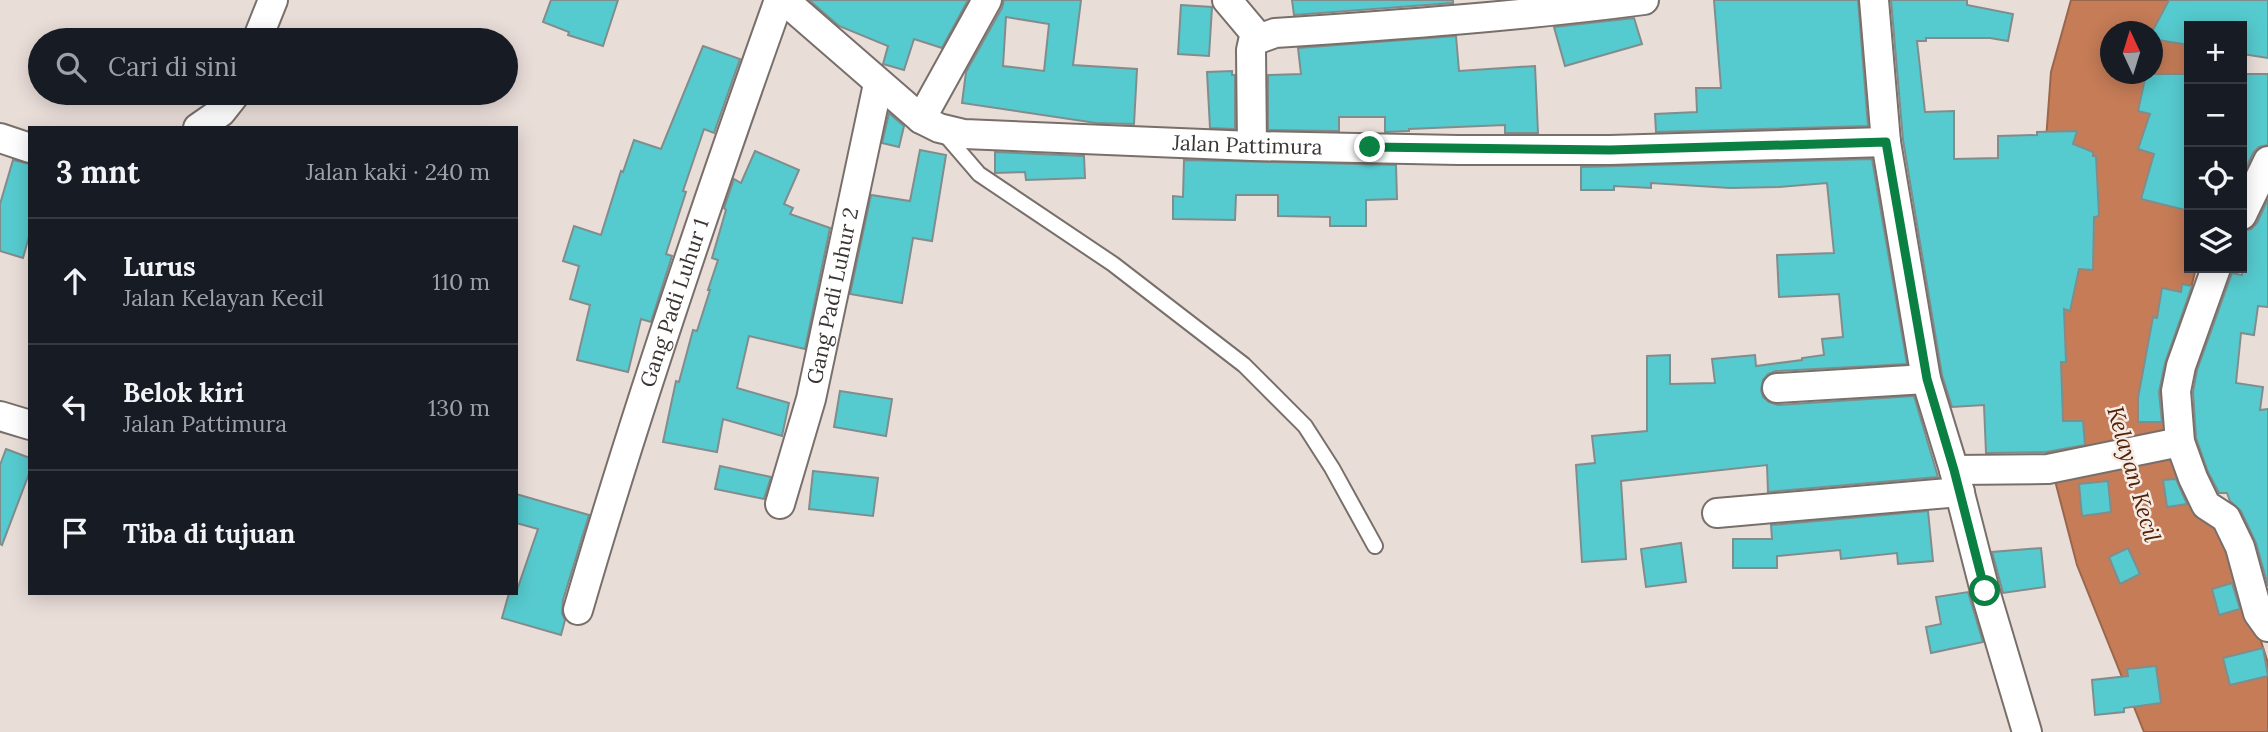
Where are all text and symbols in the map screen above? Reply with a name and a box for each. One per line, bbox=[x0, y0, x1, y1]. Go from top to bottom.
north arrow bbox=[2100, 21, 2163, 84]
map controls bbox=[2184, 21, 2247, 273]
button: + bbox=[2184, 21, 2247, 84]
search box bbox=[28, 28, 518, 105]
icon: search bbox=[52, 48, 90, 86]
text: Cari di sini bbox=[108, 50, 237, 83]
button: − bbox=[2184, 84, 2247, 147]
street label: Jalan Pattimura bbox=[1171, 129, 1323, 160]
route end bbox=[1354, 131, 1385, 162]
button: locate bbox=[2184, 147, 2247, 210]
text: 3 mnt bbox=[56, 153, 140, 191]
text: Jalan kaki · 240 m bbox=[306, 157, 490, 186]
street label: Gang Padi Luhur 2 bbox=[801, 205, 864, 386]
button: layers bbox=[2184, 210, 2247, 273]
street label: Gang Padi Luhur 1 bbox=[633, 215, 715, 390]
text: Lurus bbox=[123, 250, 196, 283]
icon: ahead bbox=[56, 262, 94, 300]
text: 110 m bbox=[432, 267, 490, 296]
text: Jalan Kelayan Kecil bbox=[123, 283, 324, 312]
text: Belok kiri bbox=[123, 376, 244, 409]
icon: left bbox=[56, 388, 94, 426]
text: 130 m bbox=[428, 393, 490, 422]
water label: Kelayan Kecil bbox=[2101, 403, 2168, 546]
text: Jalan Pattimura bbox=[123, 409, 287, 438]
icon: arrive bbox=[56, 514, 94, 552]
text: Tiba di tujuan bbox=[123, 517, 295, 550]
route start bbox=[1969, 575, 2000, 606]

